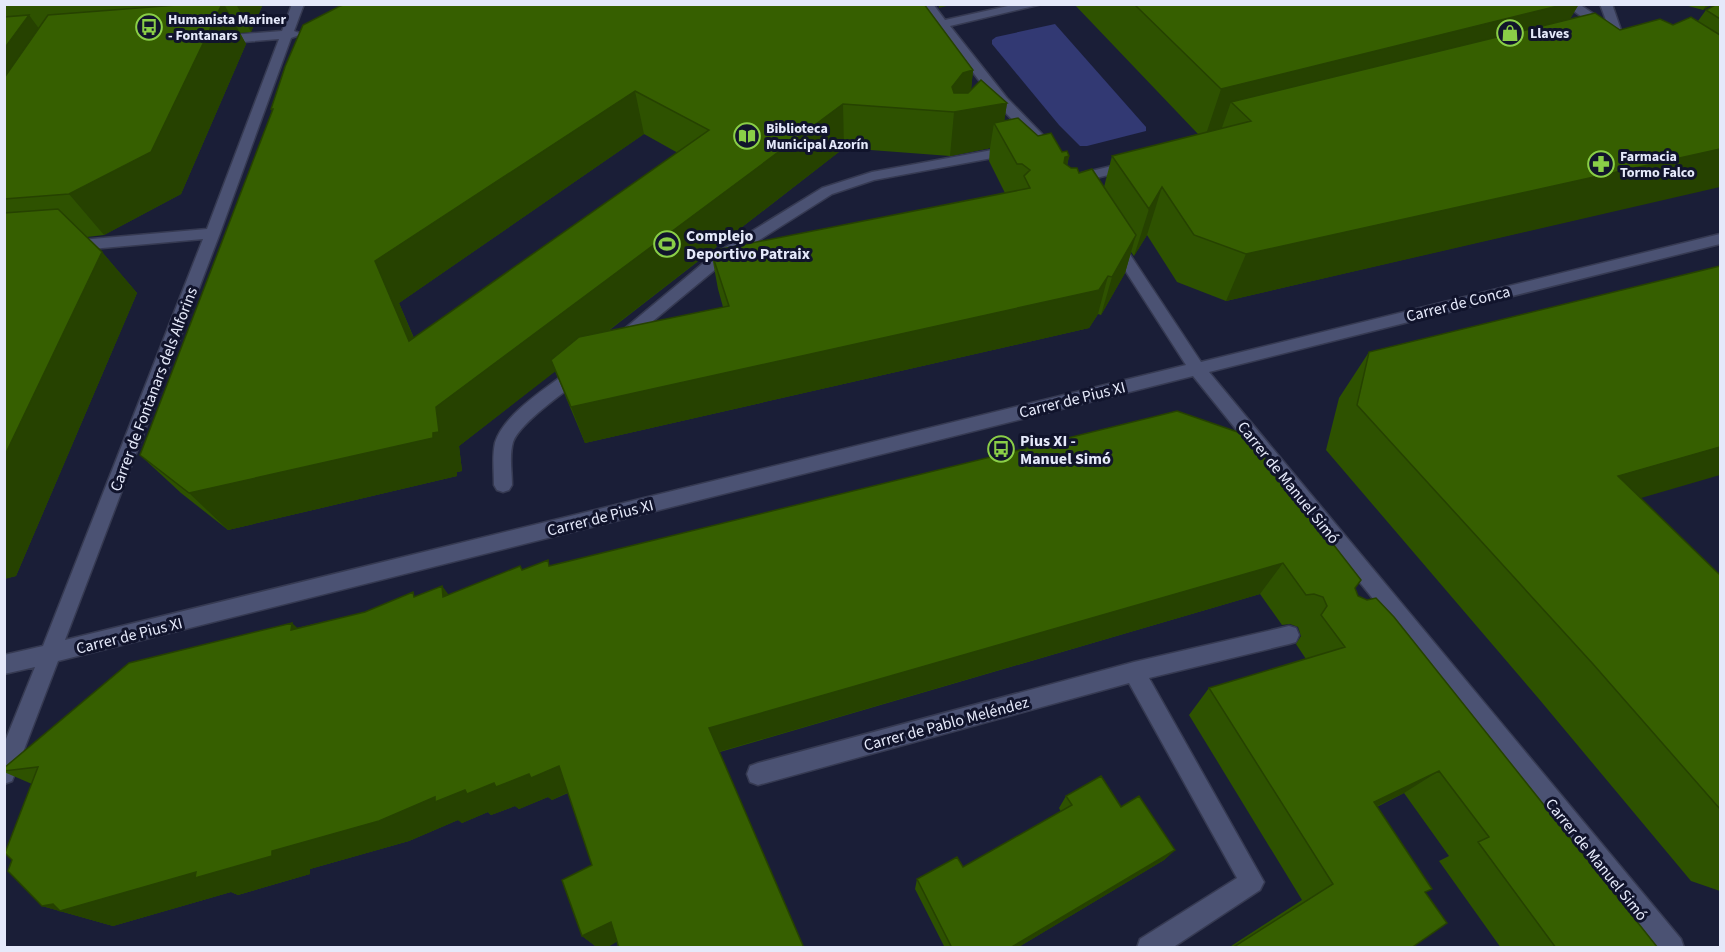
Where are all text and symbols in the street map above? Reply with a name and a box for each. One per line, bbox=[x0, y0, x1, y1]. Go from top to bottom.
place label: Humanista Mariner - Fontanars bbox=[168, 10, 287, 46]
bus stop icon: Humanista Mariner - Fontanars bbox=[134, 12, 164, 42]
shop icon: Llaves bbox=[1495, 18, 1525, 48]
place label: Llaves bbox=[1530, 24, 1569, 44]
place label: Biblioteca Municipal Azorín bbox=[766, 119, 869, 155]
library icon: Biblioteca Municipal Azorín bbox=[732, 121, 762, 151]
place label: Farmacia Tormo Falco bbox=[1620, 147, 1695, 183]
pharmacy icon: Farmacia Tormo Falco bbox=[1586, 149, 1616, 179]
place label: Complejo Deportivo Patraix bbox=[686, 225, 810, 265]
sports icon: Complejo Deportivo Patraix bbox=[652, 229, 682, 259]
street label: Carrer de Conca bbox=[1404, 280, 1513, 328]
street label: Carrer de Fontanars dels Alforins bbox=[105, 284, 203, 495]
street label: Carrer de Pius XI bbox=[1017, 376, 1128, 424]
street label: Carrer de Manuel Simó bbox=[1232, 417, 1344, 548]
place label: Pius XI - Manuel Simó bbox=[1020, 430, 1111, 470]
bus stop icon: Pius XI - Manuel Simó bbox=[986, 434, 1016, 464]
street label: Carrer de Pius XI bbox=[545, 494, 656, 542]
street label: Carrer de Pius XI bbox=[74, 612, 185, 660]
street label: Carrer de Pablo Meléndez bbox=[861, 691, 1031, 757]
street label: Carrer de Manuel Simó bbox=[1540, 794, 1652, 925]

